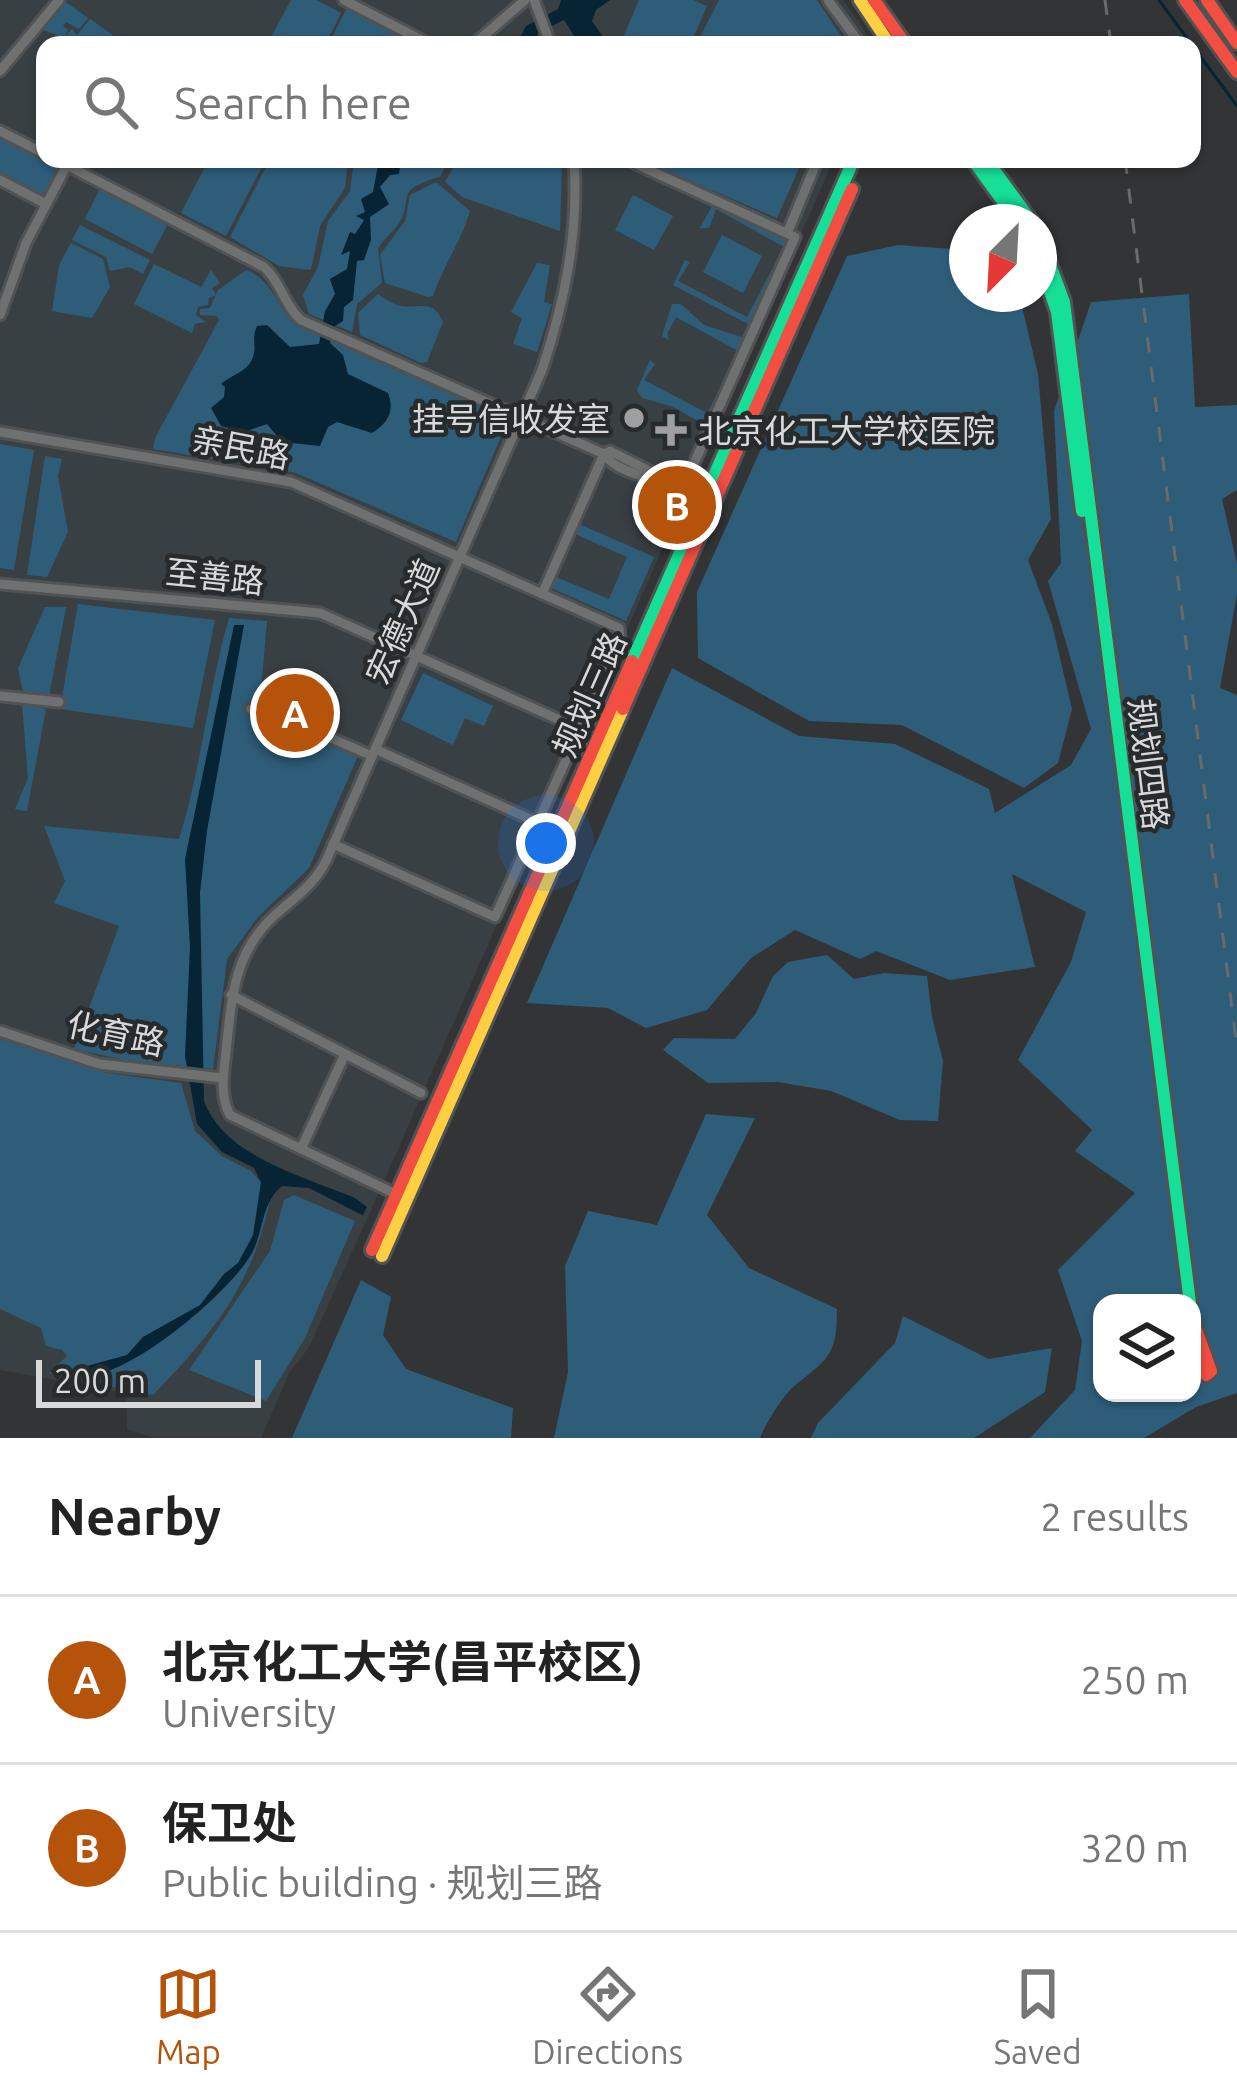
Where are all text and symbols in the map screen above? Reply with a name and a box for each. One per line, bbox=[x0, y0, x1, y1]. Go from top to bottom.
search box bbox=[36, 36, 1201, 168]
icon: search bbox=[78, 69, 144, 135]
text: Search here bbox=[174, 77, 412, 128]
north arrow bbox=[949, 204, 1057, 312]
place label: 挂号信收发室 bbox=[412, 400, 610, 437]
marker: 挂号信收发室 bbox=[621, 405, 647, 431]
place label: 北京化工大学校医院 bbox=[698, 412, 995, 449]
marker: 北京化工大学校医院 bbox=[655, 414, 687, 446]
street label: 亲民路 bbox=[189, 419, 293, 475]
pin: B bbox=[638, 460, 716, 550]
street label: 至善路 bbox=[164, 552, 266, 600]
street label: 宏德大道 bbox=[358, 553, 446, 689]
street label: 规划三路 bbox=[545, 626, 633, 762]
pin: A bbox=[256, 668, 334, 758]
street label: 规划四路 bbox=[1123, 696, 1175, 832]
your location bbox=[516, 813, 576, 873]
street label: 化育路 bbox=[64, 1005, 168, 1061]
map controls bbox=[1093, 1294, 1201, 1402]
button: layers bbox=[1093, 1294, 1201, 1402]
scale bar bbox=[36, 1354, 261, 1407]
text: 200 m bbox=[54, 1362, 146, 1399]
text: Nearby bbox=[48, 1487, 221, 1545]
text: 2 results bbox=[1040, 1495, 1189, 1538]
text: 北京化工大学(昌平校区) bbox=[162, 1636, 643, 1687]
text: A bbox=[73, 1658, 101, 1701]
text: 250 m bbox=[1080, 1658, 1189, 1701]
text: University bbox=[162, 1691, 336, 1734]
text: 保卫处 bbox=[162, 1797, 297, 1848]
text: B bbox=[74, 1826, 100, 1869]
text: 320 m bbox=[1080, 1826, 1189, 1869]
text: Public building · 规划三路 bbox=[162, 1861, 602, 1904]
tab: Map bbox=[155, 1961, 221, 2070]
tab: Directions bbox=[532, 1961, 683, 2070]
tab: Saved bbox=[994, 1961, 1082, 2070]

